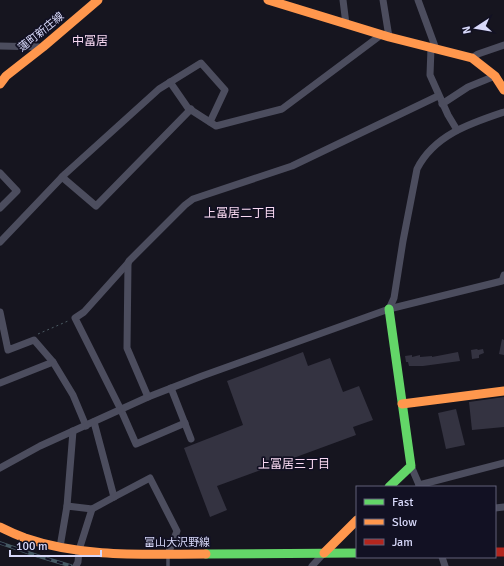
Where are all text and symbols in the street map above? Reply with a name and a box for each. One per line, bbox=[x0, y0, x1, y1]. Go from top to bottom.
north arrow bbox=[456, 8, 496, 48]
street label: 蓮町新庄線 bbox=[16, 10, 66, 54]
text: N bbox=[460, 25, 474, 35]
district label: 中冨居 bbox=[72, 34, 108, 49]
district label: 上冨居二丁目 bbox=[204, 206, 276, 221]
district label: 上冨居三丁目 bbox=[258, 457, 330, 472]
legend bbox=[356, 486, 496, 558]
text: Fast bbox=[392, 495, 413, 510]
text: Slow bbox=[392, 515, 417, 530]
scale bar bbox=[10, 532, 101, 558]
text: Jam bbox=[392, 535, 413, 550]
street label: 富山大沢野線 bbox=[144, 536, 210, 549]
text: 100 m bbox=[16, 539, 48, 554]

